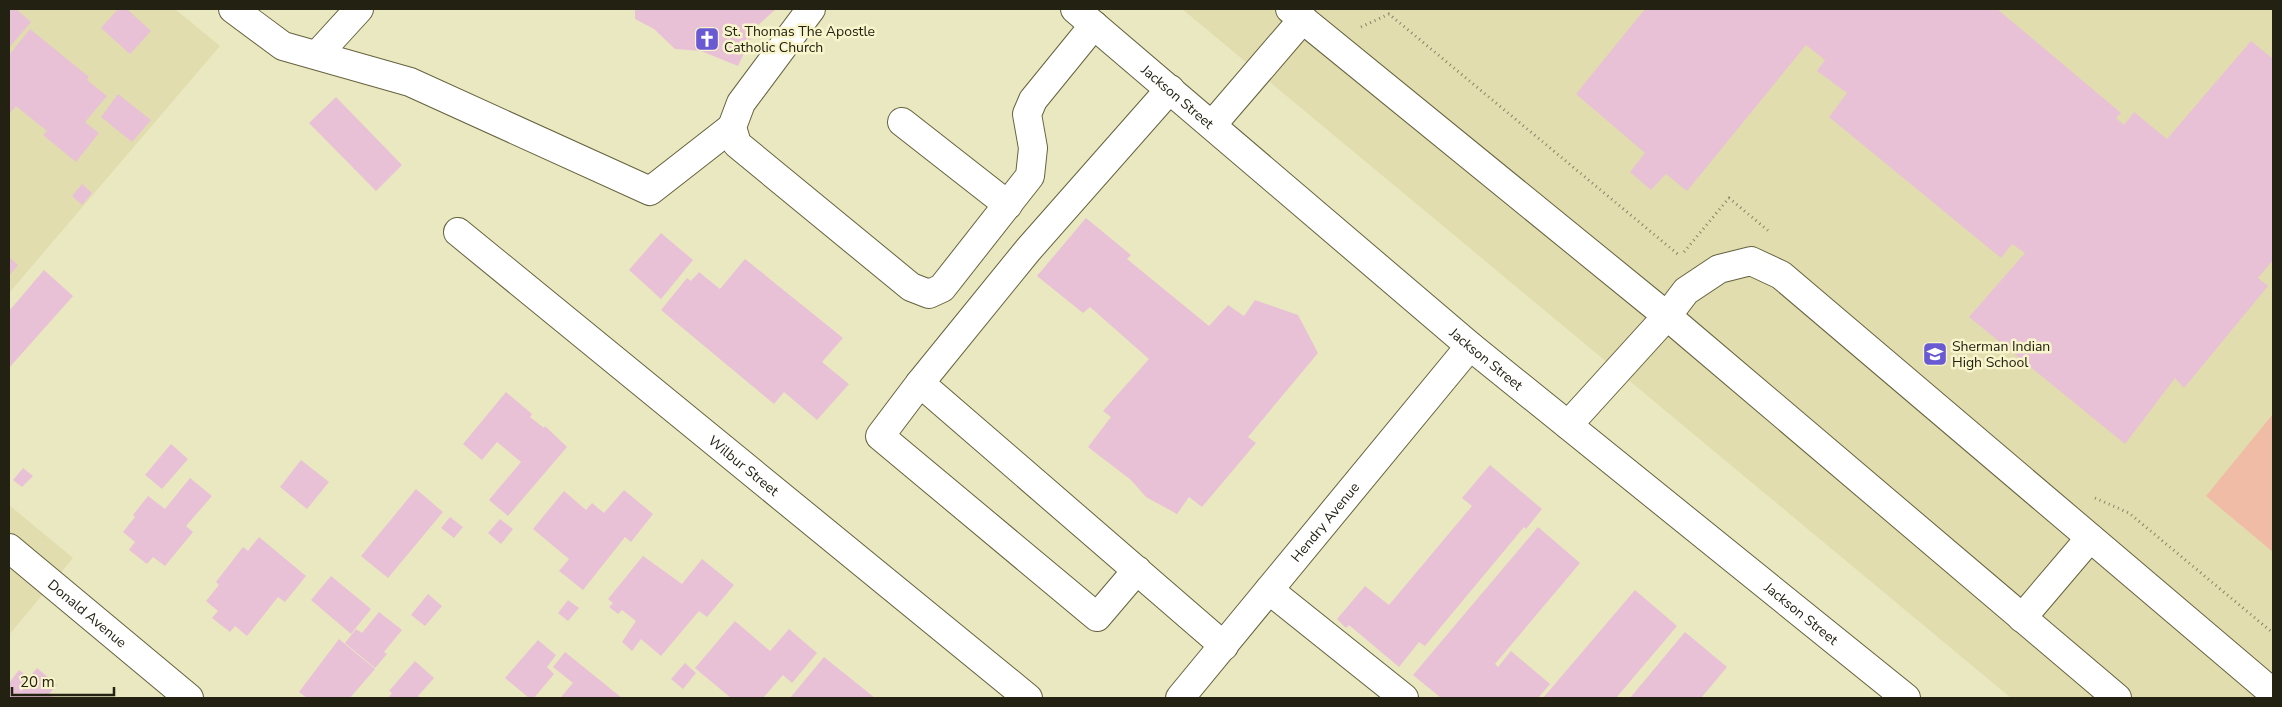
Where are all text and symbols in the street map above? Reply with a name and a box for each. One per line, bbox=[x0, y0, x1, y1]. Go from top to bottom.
place label: St. Thomas The Apostle Catholic Church bbox=[724, 22, 875, 57]
church icon: St. Thomas The Apostle Catholic Church bbox=[694, 26, 720, 52]
street label: Jackson Street bbox=[1136, 60, 1218, 133]
street label: Jackson Street bbox=[1444, 323, 1527, 395]
place label: Sherman Indian High School bbox=[1952, 337, 2050, 372]
school or university icon: Sherman Indian High School bbox=[1922, 341, 1948, 367]
street label: Wilbur Street bbox=[704, 431, 783, 500]
street label: Hendry Avenue bbox=[1287, 478, 1364, 566]
street label: Donald Avenue bbox=[44, 575, 130, 652]
street label: Jackson Street bbox=[1759, 578, 1842, 649]
scale bar bbox=[12, 664, 115, 696]
text: 20 m bbox=[20, 672, 55, 692]

